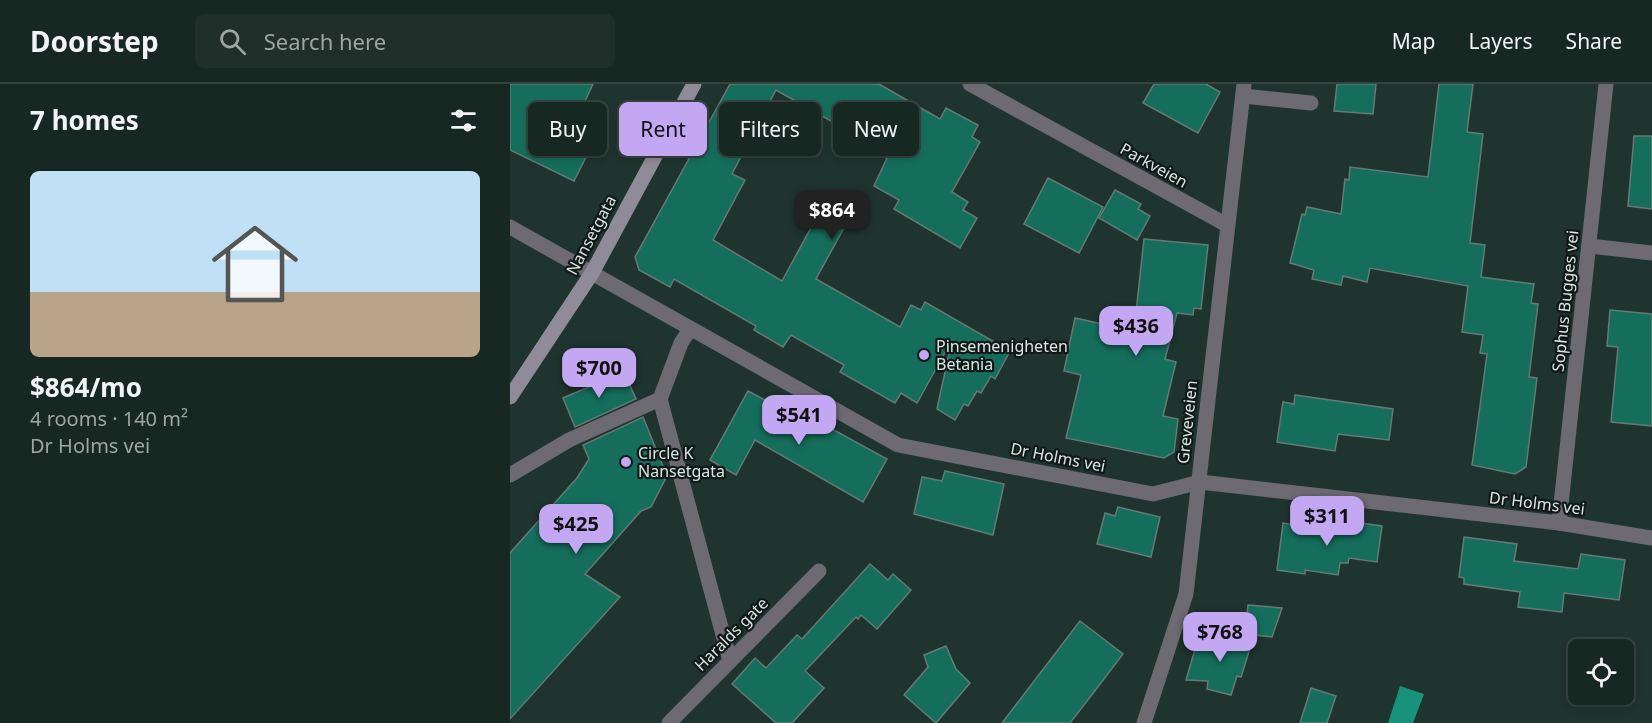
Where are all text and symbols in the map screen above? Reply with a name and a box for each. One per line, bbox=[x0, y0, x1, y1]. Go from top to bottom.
search box bbox=[195, 14, 615, 68]
text: Doorstep bbox=[30, 22, 159, 60]
icon: search bbox=[216, 25, 249, 58]
text: Search here bbox=[264, 26, 386, 56]
text: Map bbox=[1392, 27, 1436, 55]
text: Layers bbox=[1469, 27, 1533, 55]
text: Share bbox=[1566, 27, 1622, 55]
text: 7 homes bbox=[30, 102, 139, 138]
chip: Buy bbox=[528, 102, 607, 156]
chip: Rent bbox=[619, 102, 707, 156]
chip: Filters bbox=[719, 102, 821, 156]
chip: New bbox=[833, 102, 919, 156]
icon: filters bbox=[447, 104, 480, 137]
street label: Parkveien bbox=[1116, 137, 1192, 193]
pin: $864 bbox=[796, 190, 868, 241]
street label: Nansetgata bbox=[561, 191, 621, 279]
text: $864 bbox=[809, 196, 855, 223]
icon: home bbox=[201, 210, 309, 318]
street label: Sophus Bugges vei bbox=[1547, 229, 1583, 373]
pin: $436 bbox=[1100, 306, 1172, 357]
text: $436 bbox=[1113, 312, 1159, 339]
place label: Pinsemenigheten Betania bbox=[936, 335, 1068, 375]
pin: $700 bbox=[563, 348, 635, 399]
marker: Pinsemenigheten Betania bbox=[917, 348, 931, 362]
text: $700 bbox=[576, 354, 622, 381]
text: $864/mo bbox=[30, 369, 142, 405]
street label: Greveveien bbox=[1172, 379, 1202, 465]
pin: $541 bbox=[763, 395, 835, 446]
text: $541 bbox=[776, 401, 822, 428]
text: 4 rooms · 140 m² bbox=[30, 405, 188, 432]
text: Dr Holms vei bbox=[30, 432, 150, 459]
street label: Dr Holms vei bbox=[1009, 437, 1107, 477]
place label: Circle K Nansetgata bbox=[638, 442, 725, 482]
marker: Circle K Nansetgata bbox=[619, 455, 633, 469]
street label: Dr Holms vei bbox=[1488, 486, 1586, 520]
pin: $311 bbox=[1291, 496, 1363, 547]
text: $311 bbox=[1304, 502, 1350, 529]
pin: $425 bbox=[540, 504, 612, 555]
text: $425 bbox=[553, 510, 599, 537]
street label: Haralds gate bbox=[689, 592, 773, 676]
pin: $768 bbox=[1184, 612, 1256, 663]
text: $768 bbox=[1197, 618, 1243, 645]
map controls bbox=[1568, 639, 1634, 705]
button: locate bbox=[1568, 639, 1634, 705]

